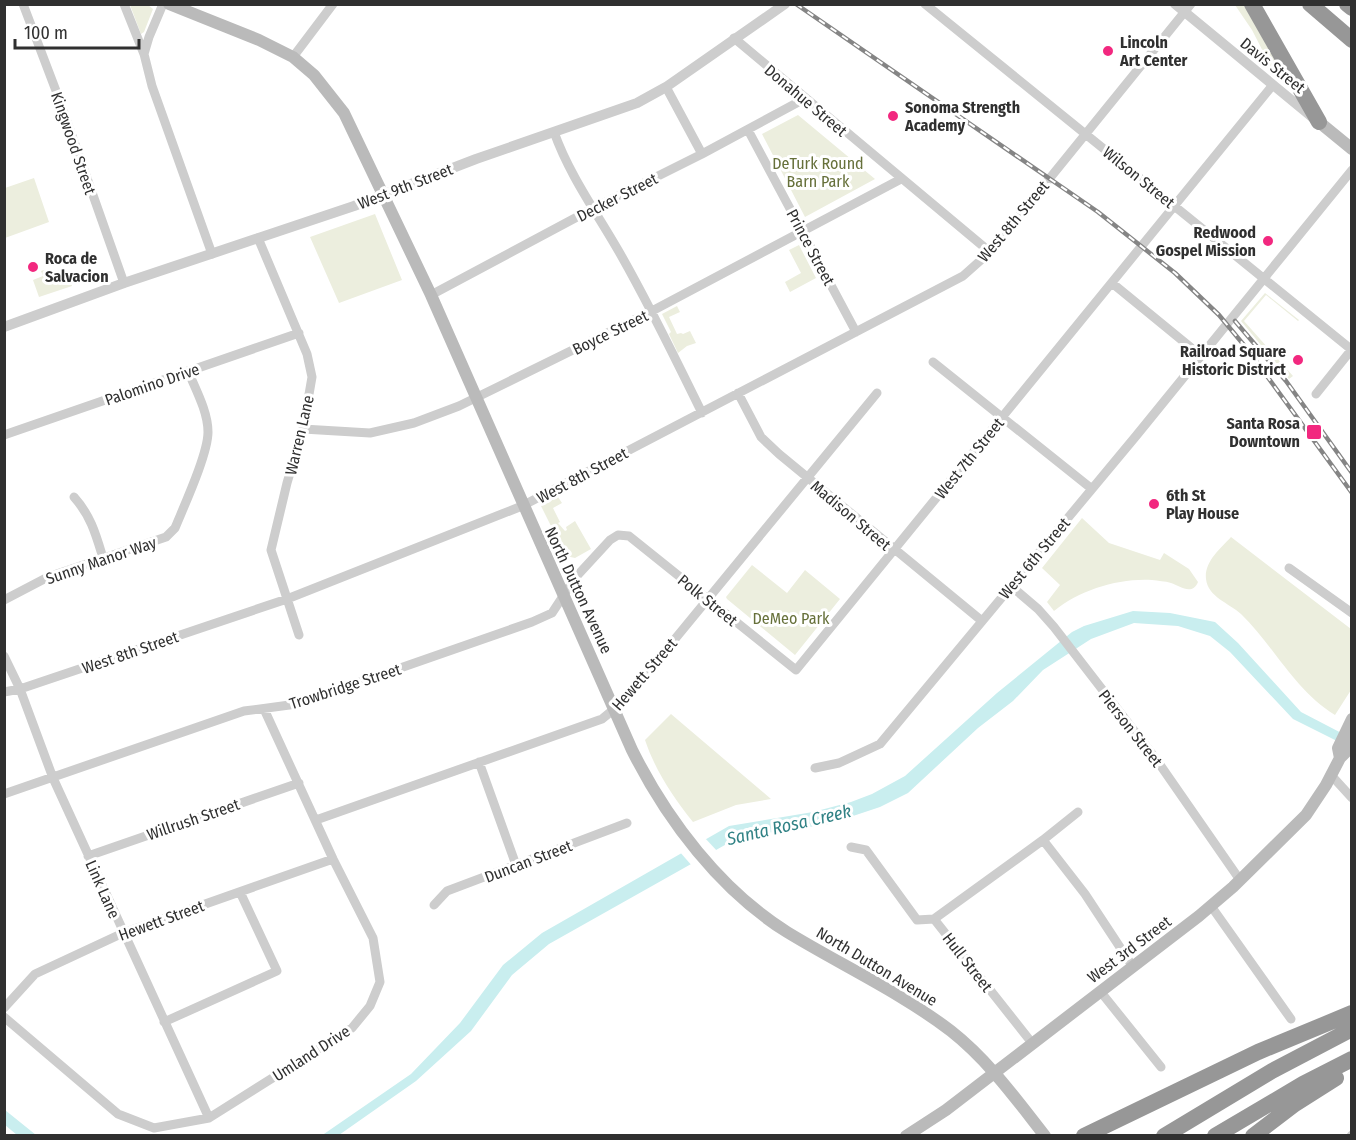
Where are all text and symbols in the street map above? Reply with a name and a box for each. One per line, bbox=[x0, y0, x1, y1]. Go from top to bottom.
scale bar bbox=[15, 12, 140, 50]
text: 100 m bbox=[24, 22, 68, 44]
place label: Lincoln Art Center bbox=[1119, 33, 1188, 70]
street label: Davis Street bbox=[1236, 34, 1309, 98]
marker: Lincoln Art Center bbox=[1101, 44, 1115, 58]
street label: Donahue Street bbox=[761, 60, 851, 141]
street label: Kingwood Street bbox=[47, 89, 100, 198]
place label: Sonoma Strength Academy bbox=[904, 98, 1020, 135]
marker: Sonoma Strength Academy bbox=[886, 109, 900, 123]
street label: Wilson Street bbox=[1099, 143, 1179, 213]
park label: DeTurk Round Barn Park bbox=[772, 154, 864, 191]
street label: West 9th Street bbox=[355, 159, 456, 213]
street label: Decker Street bbox=[574, 169, 661, 226]
street label: West 8th Street bbox=[974, 176, 1053, 266]
street label: Prince Street bbox=[783, 206, 839, 289]
place label: Redwood Gospel Mission bbox=[1156, 223, 1256, 260]
marker: Redwood Gospel Mission bbox=[1261, 234, 1275, 248]
place label: Roca de Salvacion bbox=[45, 249, 109, 286]
marker: Roca de Salvacion bbox=[26, 260, 40, 274]
street label: Boyce Street bbox=[569, 306, 652, 359]
place label: Railroad Square Historic District bbox=[1180, 342, 1286, 379]
marker: Railroad Square Historic District bbox=[1291, 353, 1305, 367]
street label: Palomino Drive bbox=[102, 359, 202, 410]
street label: Warren Lane bbox=[281, 393, 318, 477]
street label: West 7th Street bbox=[931, 413, 1008, 503]
place label: Santa Rosa Downtown bbox=[1226, 414, 1300, 451]
marker: Santa Rosa Downtown bbox=[1305, 423, 1323, 441]
street label: West 8th Street bbox=[533, 443, 632, 507]
street label: Madison Street bbox=[807, 476, 895, 555]
place label: 6th St Play House bbox=[1166, 486, 1239, 523]
marker: 6th St Play House bbox=[1147, 497, 1161, 511]
street label: West 6th Street bbox=[995, 513, 1074, 603]
street label: North Dutton Avenue bbox=[541, 524, 616, 657]
street label: Sunny Manor Way bbox=[43, 532, 160, 588]
street label: Polk Street bbox=[674, 571, 742, 631]
park label: DeMeo Park bbox=[752, 609, 830, 628]
street label: West 8th Street bbox=[80, 627, 181, 678]
street label: Hewett Street bbox=[608, 634, 681, 714]
street label: Trowbridge Street bbox=[287, 659, 404, 713]
street label: Pierson Street bbox=[1095, 686, 1167, 771]
street label: Willrush Street bbox=[144, 794, 243, 844]
water label: Santa Rosa Creek bbox=[724, 800, 853, 850]
street label: Duncan Street bbox=[482, 836, 575, 887]
street label: Link Lane bbox=[81, 857, 124, 921]
street label: Hewett Street bbox=[116, 896, 207, 945]
street label: West 3rd Street bbox=[1084, 911, 1175, 987]
street label: North Dutton Avenue bbox=[813, 923, 941, 1010]
street label: Hull Street bbox=[939, 929, 997, 996]
street label: Umland Drive bbox=[269, 1021, 354, 1085]

